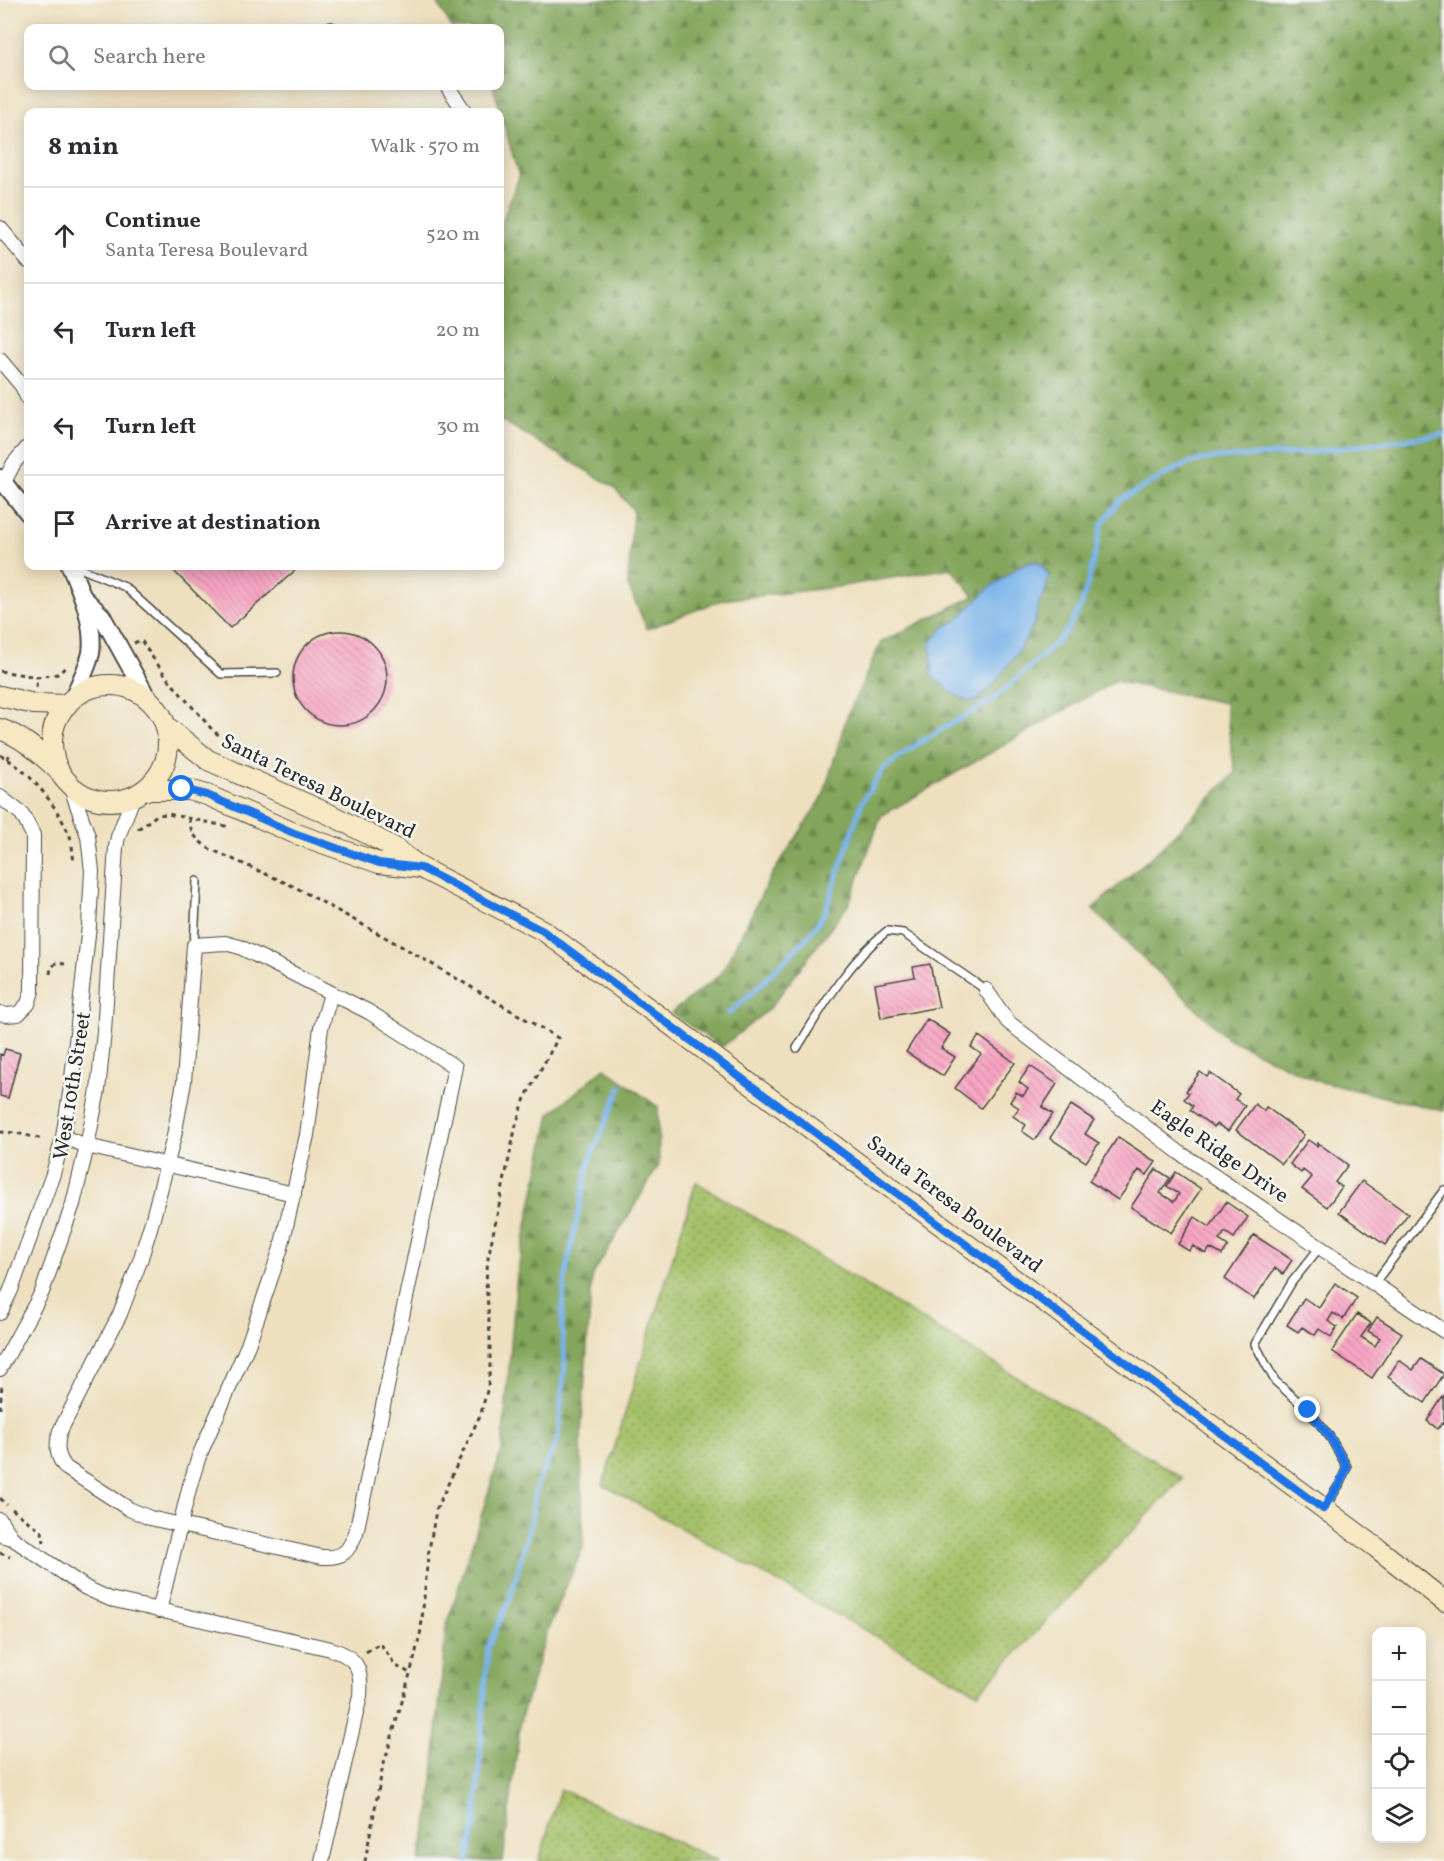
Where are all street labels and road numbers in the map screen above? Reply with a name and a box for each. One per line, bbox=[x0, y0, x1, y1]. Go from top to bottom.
street label: Santa Teresa Boulevard bbox=[216, 727, 420, 847]
street label: West 10th Street bbox=[47, 1010, 99, 1162]
street label: Eagle Ridge Drive bbox=[1144, 1093, 1294, 1211]
street label: Santa Teresa Boulevard bbox=[860, 1129, 1048, 1281]

